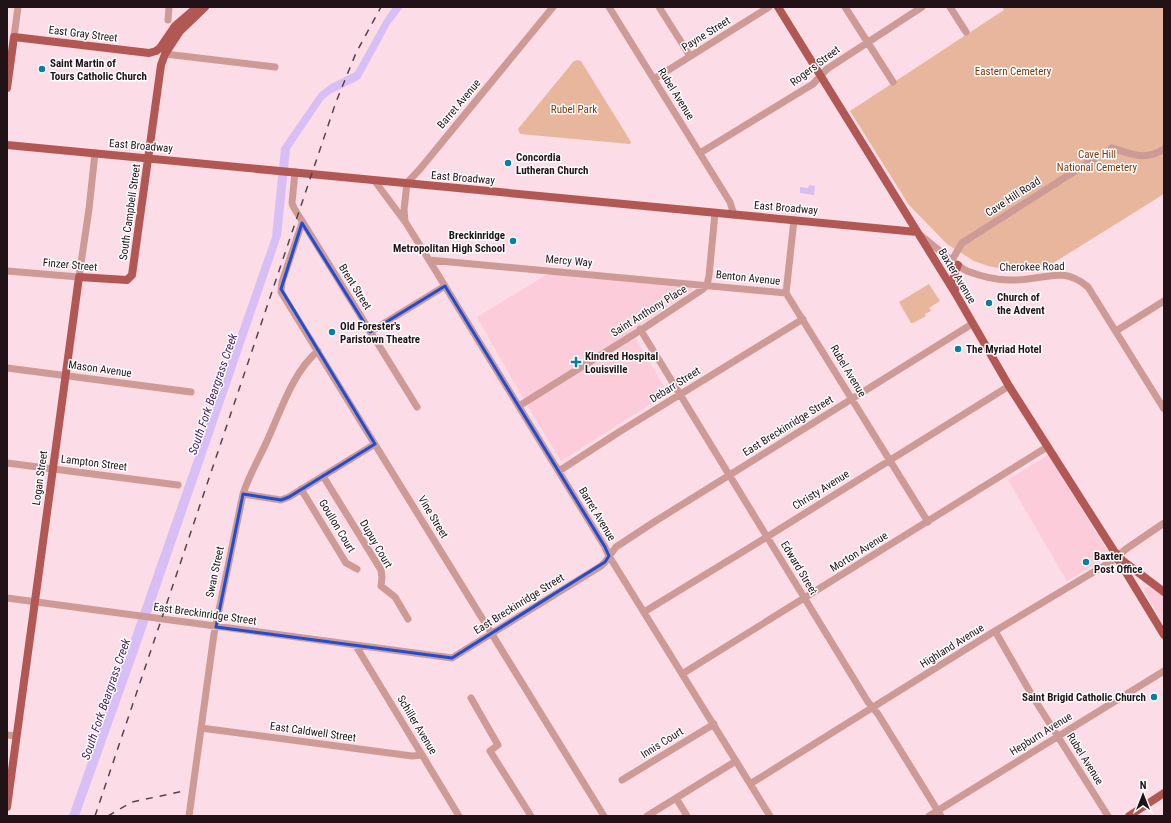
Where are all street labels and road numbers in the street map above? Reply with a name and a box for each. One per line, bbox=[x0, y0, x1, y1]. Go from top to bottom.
street label: Payne Street bbox=[679, 14, 733, 54]
street label: East Gray Street bbox=[48, 23, 118, 45]
street label: Rogers Street bbox=[788, 43, 842, 89]
street label: Rubel Avenue bbox=[655, 66, 697, 122]
street label: Barret Avenue bbox=[435, 77, 483, 131]
street label: East Broadway bbox=[109, 137, 174, 155]
street label: South Campbell Street bbox=[117, 163, 143, 261]
street label: East Broadway bbox=[431, 169, 496, 187]
street label: Cave Hill Road bbox=[983, 174, 1043, 220]
street label: East Broadway bbox=[754, 199, 819, 217]
street label: Baxter Avenue bbox=[935, 246, 979, 306]
street label: Mercy Way bbox=[545, 252, 593, 270]
street label: Finzer Street bbox=[42, 256, 98, 274]
street label: Cherokee Road bbox=[999, 260, 1065, 274]
street label: Brent Street bbox=[336, 262, 374, 312]
street label: Benton Avenue bbox=[715, 268, 781, 288]
street label: Saint Anthony Place bbox=[609, 282, 689, 340]
street label: Rubel Avenue bbox=[827, 343, 869, 399]
street label: Mason Avenue bbox=[68, 358, 132, 380]
street label: Debarr Street bbox=[647, 364, 703, 406]
street label: East Breckinridge Street bbox=[740, 393, 836, 459]
street label: Logan Street bbox=[30, 450, 50, 506]
street label: Lampton Street bbox=[60, 452, 128, 474]
street label: Christy Avenue bbox=[790, 467, 852, 513]
street label: Barret Avenue bbox=[576, 485, 618, 543]
street label: Vine Street bbox=[415, 493, 451, 541]
street label: Goullon Court bbox=[316, 497, 358, 555]
street label: Dupuy Court bbox=[357, 518, 395, 570]
street label: Morton Avenue bbox=[828, 529, 890, 575]
street label: Edward Street bbox=[778, 539, 820, 597]
street label: Swan Street bbox=[203, 545, 227, 599]
street label: East Breckinridge Street bbox=[471, 571, 567, 637]
street label: East Breckinridge Street bbox=[153, 600, 257, 628]
street label: Highland Avenue bbox=[918, 621, 986, 671]
street label: Schiller Avenue bbox=[394, 693, 440, 757]
street label: Hepburn Avenue bbox=[1007, 710, 1075, 758]
street label: East Caldwell Street bbox=[269, 720, 357, 744]
street label: Innis Court bbox=[638, 725, 686, 761]
street label: Rubel Avenue bbox=[1064, 731, 1106, 787]

